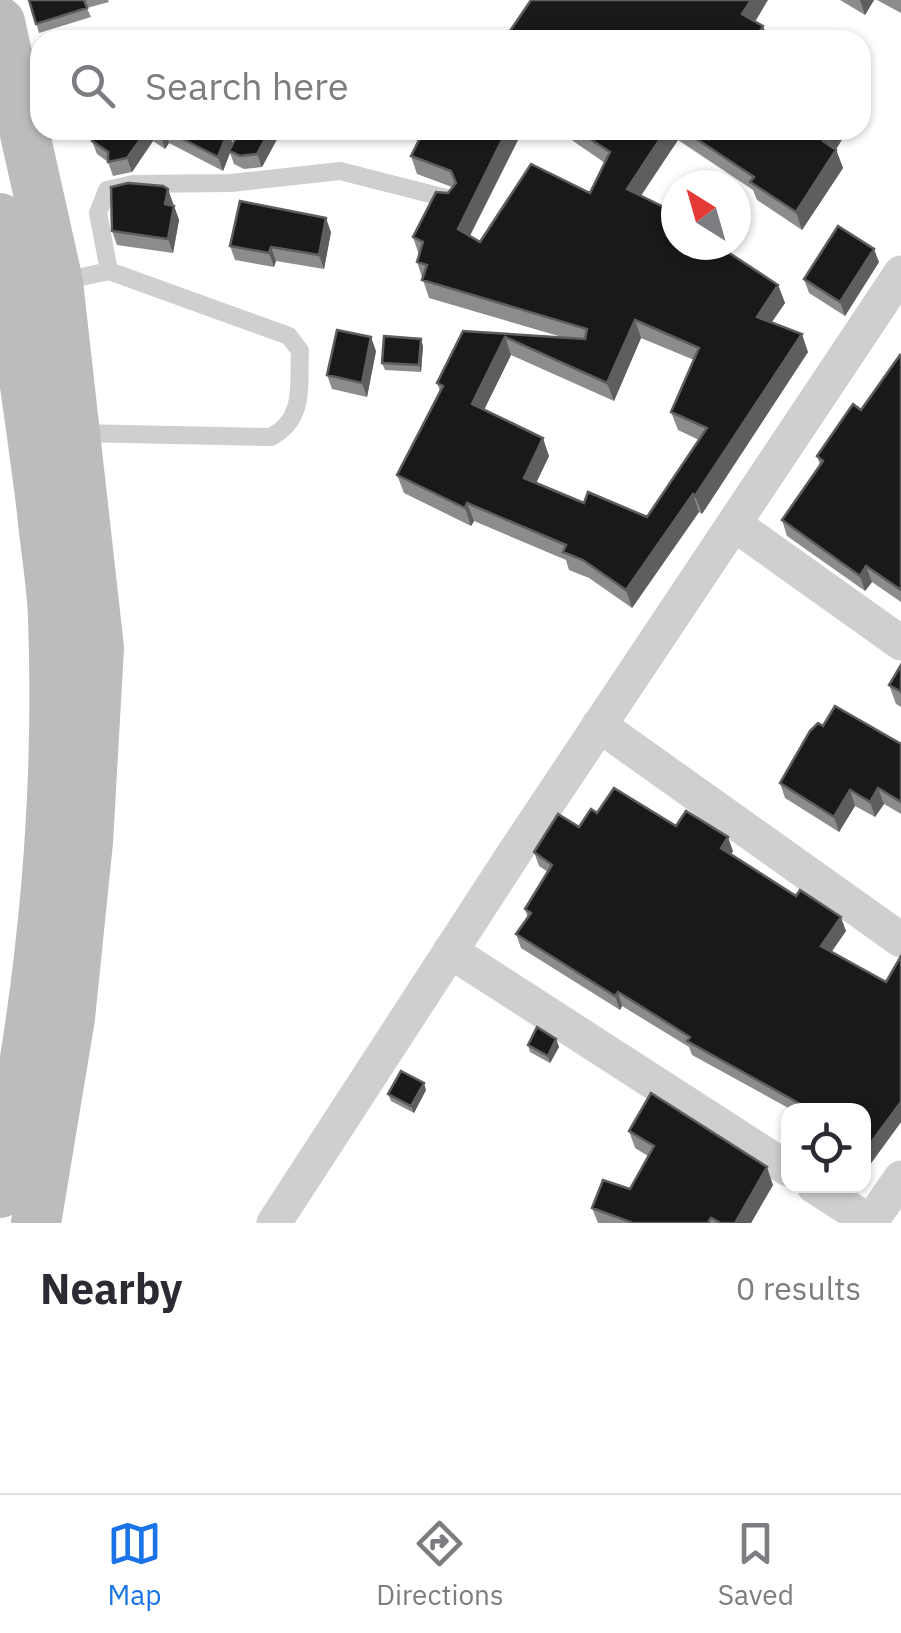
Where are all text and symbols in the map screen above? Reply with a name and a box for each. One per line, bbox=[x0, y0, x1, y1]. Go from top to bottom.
search box bbox=[30, 30, 871, 140]
icon: search bbox=[65, 58, 120, 113]
text: Search here bbox=[145, 61, 349, 110]
north arrow bbox=[661, 170, 751, 260]
map controls bbox=[781, 1103, 871, 1193]
button: locate bbox=[781, 1103, 871, 1193]
text: Nearby bbox=[40, 1261, 182, 1316]
text: 0 results bbox=[736, 1267, 861, 1309]
tab: Map bbox=[107, 1516, 162, 1613]
tab: Directions bbox=[376, 1516, 504, 1613]
tab: Saved bbox=[718, 1516, 794, 1613]

